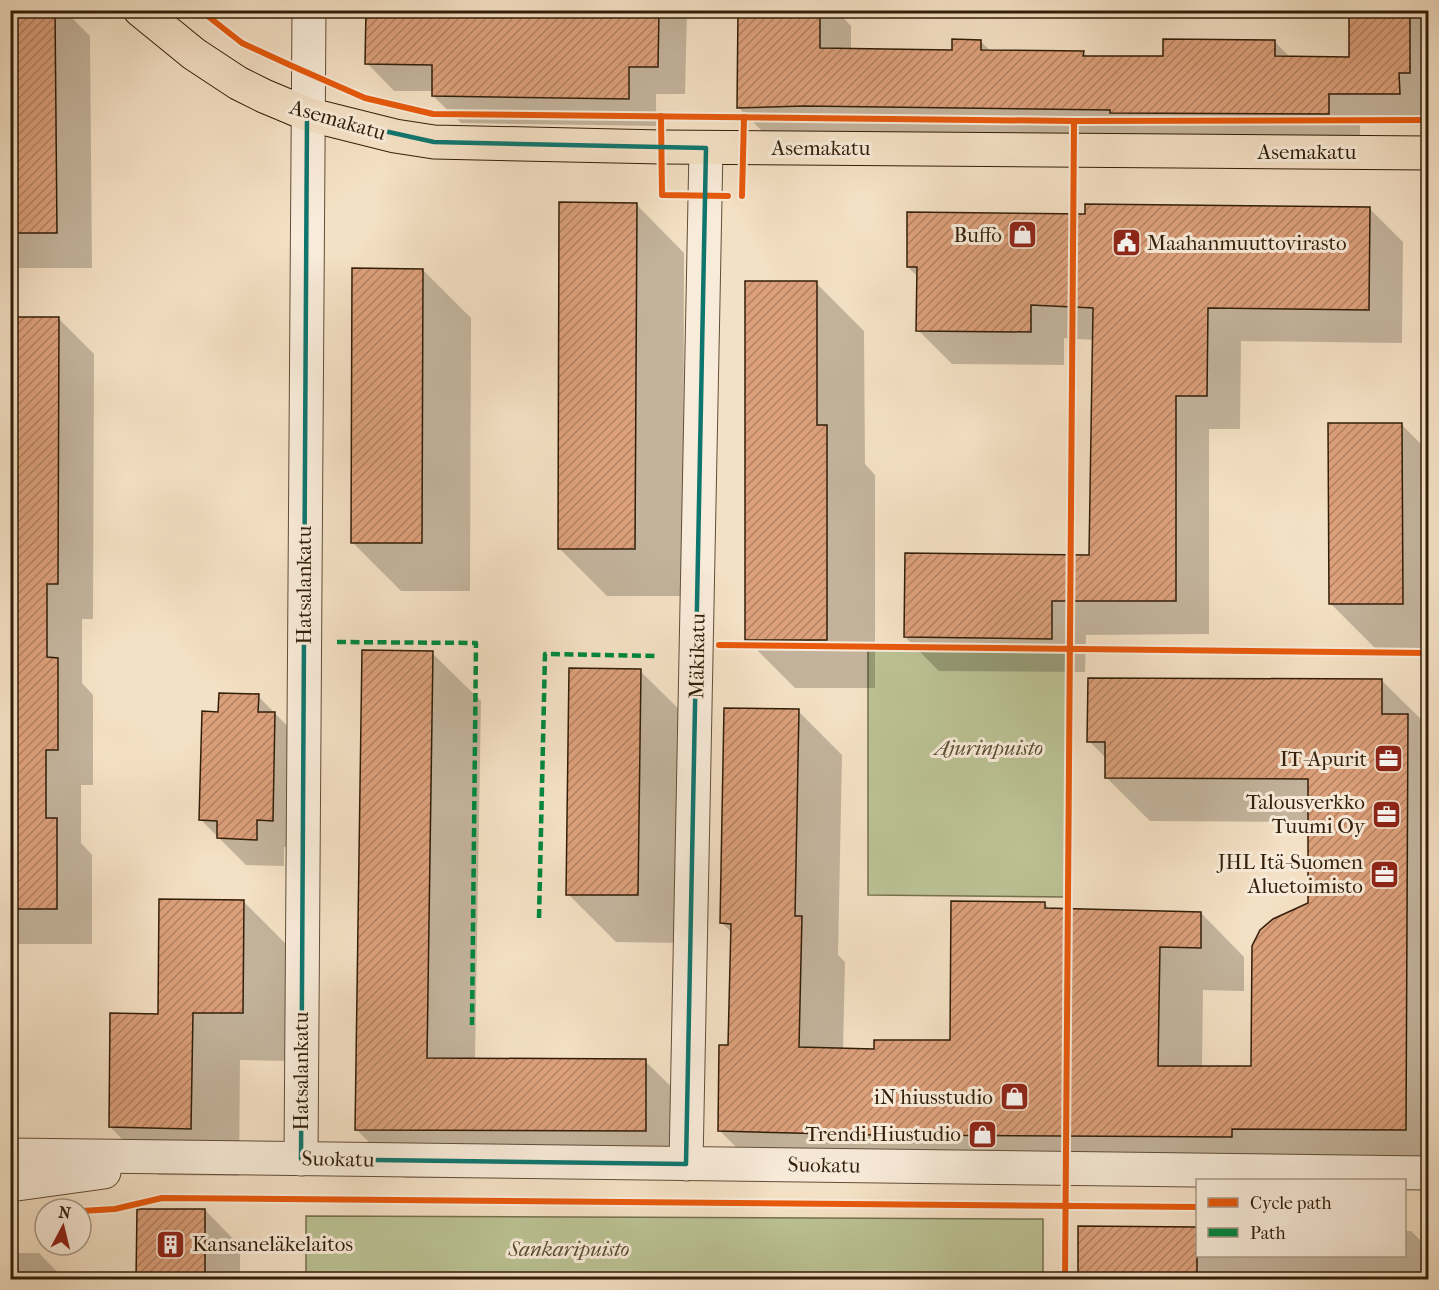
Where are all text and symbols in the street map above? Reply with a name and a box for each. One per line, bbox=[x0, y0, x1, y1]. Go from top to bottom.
street label: Asemakatu bbox=[286, 95, 389, 145]
street label: Asemakatu bbox=[771, 136, 871, 160]
street label: Asemakatu bbox=[1257, 140, 1357, 164]
shop icon: Buffo bbox=[1007, 219, 1039, 251]
place label: Buffo bbox=[953, 223, 1002, 247]
public building icon: Maahanmuuttovirasto bbox=[1110, 227, 1142, 259]
place label: Maahanmuuttovirasto bbox=[1147, 231, 1347, 255]
street label: Hatsalankatu bbox=[292, 525, 316, 644]
street label: Mäkikatu bbox=[684, 613, 710, 699]
park label: Ajurinpuisto bbox=[932, 736, 1043, 760]
office icon: IT-Apurit bbox=[1372, 743, 1404, 775]
place label: IT-Apurit bbox=[1280, 747, 1367, 771]
place label: Talousverkko Tuumi Oy bbox=[1246, 790, 1366, 838]
office icon: Talousverkko Tuumi Oy bbox=[1370, 798, 1402, 830]
place label: JHL Itä-Suomen Aluetoimisto bbox=[1216, 850, 1363, 898]
office icon: JHL Itä-Suomen Aluetoimisto bbox=[1368, 858, 1400, 890]
street label: Hatsalankatu bbox=[289, 1011, 313, 1130]
shop icon: iN hiusstudio bbox=[998, 1081, 1030, 1113]
place label: iN hiusstudio bbox=[874, 1085, 993, 1109]
shop icon: Trendi Hiustudio bbox=[966, 1118, 998, 1150]
place label: Trendi Hiustudio bbox=[805, 1122, 961, 1146]
street label: Suokatu bbox=[301, 1146, 375, 1172]
street label: Suokatu bbox=[787, 1152, 861, 1178]
legend bbox=[1196, 1179, 1406, 1257]
text: Cycle path bbox=[1250, 1193, 1331, 1214]
north arrow bbox=[33, 1197, 93, 1257]
text: N bbox=[58, 1202, 73, 1223]
text: Path bbox=[1250, 1223, 1286, 1244]
building icon: Kansaneläkelaitos bbox=[155, 1228, 187, 1260]
place label: Kansaneläkelaitos bbox=[192, 1232, 353, 1256]
park label: Sankaripuisto bbox=[508, 1237, 630, 1261]

